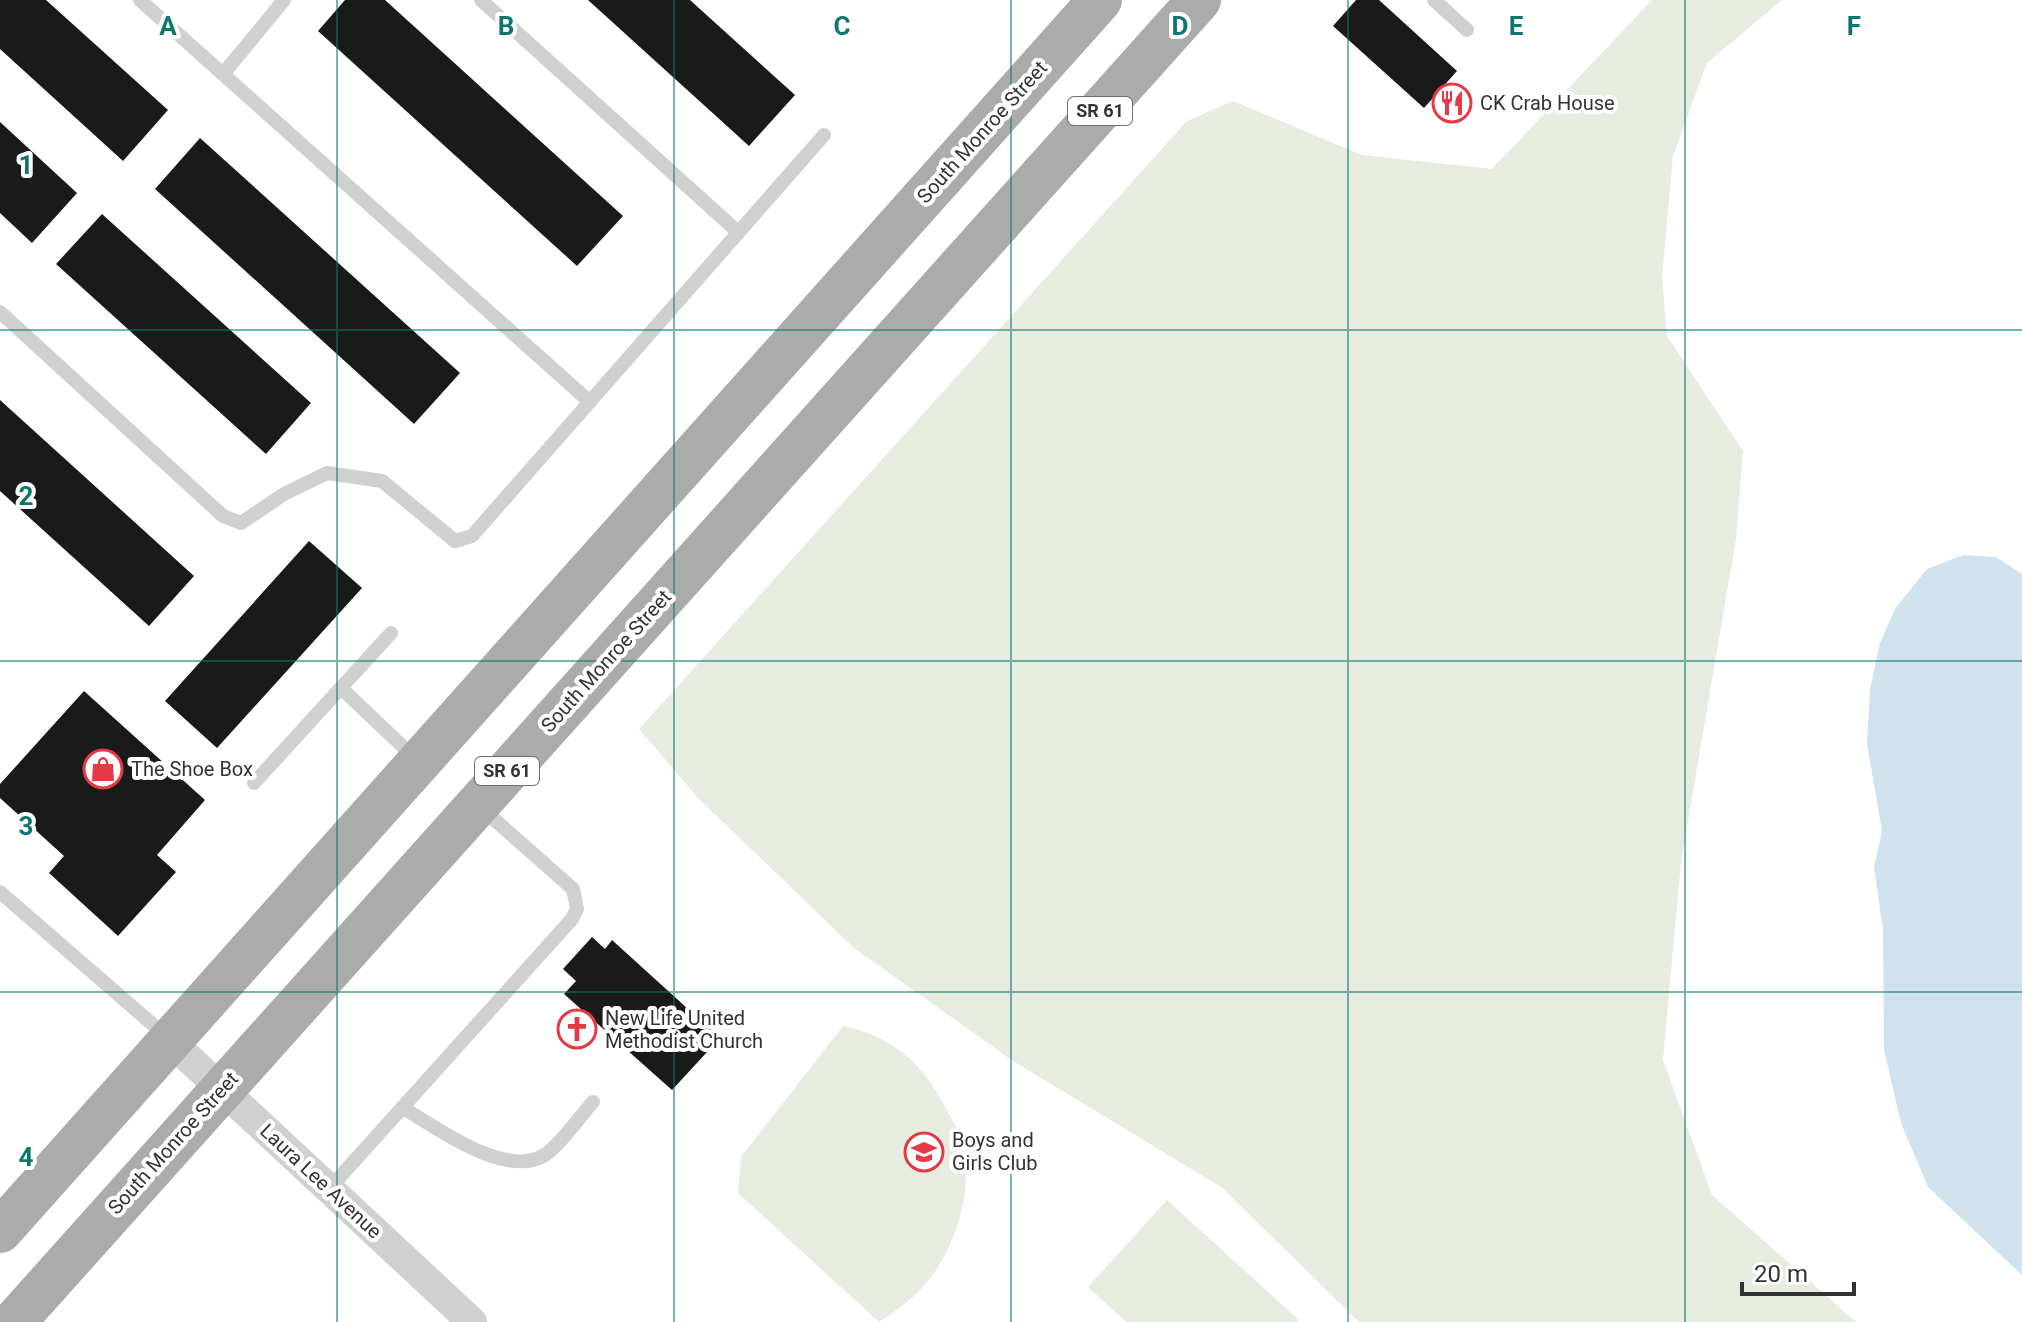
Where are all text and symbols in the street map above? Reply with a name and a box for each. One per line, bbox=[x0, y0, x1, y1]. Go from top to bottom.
text: A bbox=[159, 11, 177, 41]
text: B bbox=[498, 11, 514, 41]
text: C bbox=[833, 11, 851, 41]
text: D bbox=[1172, 11, 1188, 41]
text: E bbox=[1509, 11, 1524, 41]
text: F bbox=[1847, 11, 1861, 41]
street label: South Monroe Street bbox=[912, 56, 1052, 208]
restaurant icon: CK Crab House bbox=[1431, 82, 1473, 124]
place label: CK Crab House bbox=[1480, 91, 1615, 115]
road number: SR 61 bbox=[1068, 97, 1132, 125]
text: 1 bbox=[19, 150, 33, 180]
text: 2 bbox=[19, 481, 33, 511]
street label: South Monroe Street bbox=[536, 585, 676, 737]
shop icon: The Shoe Box bbox=[82, 748, 124, 790]
place label: The Shoe Box bbox=[131, 757, 253, 781]
road number: SR 61 bbox=[475, 757, 539, 785]
text: 3 bbox=[19, 811, 33, 841]
place label: New Life United Methodist Church bbox=[605, 1006, 763, 1053]
church icon: New Life United Methodist Church bbox=[556, 1008, 598, 1050]
street label: South Monroe Street bbox=[103, 1067, 243, 1219]
street label: Laura Lee Avenue bbox=[255, 1119, 387, 1243]
place label: Boys and Girls Club bbox=[952, 1128, 1038, 1175]
school or university icon: Boys and Girls Club bbox=[903, 1131, 945, 1173]
text: 4 bbox=[19, 1142, 34, 1172]
scale bar bbox=[1742, 1246, 1854, 1296]
text: 20 m bbox=[1754, 1260, 1808, 1288]

